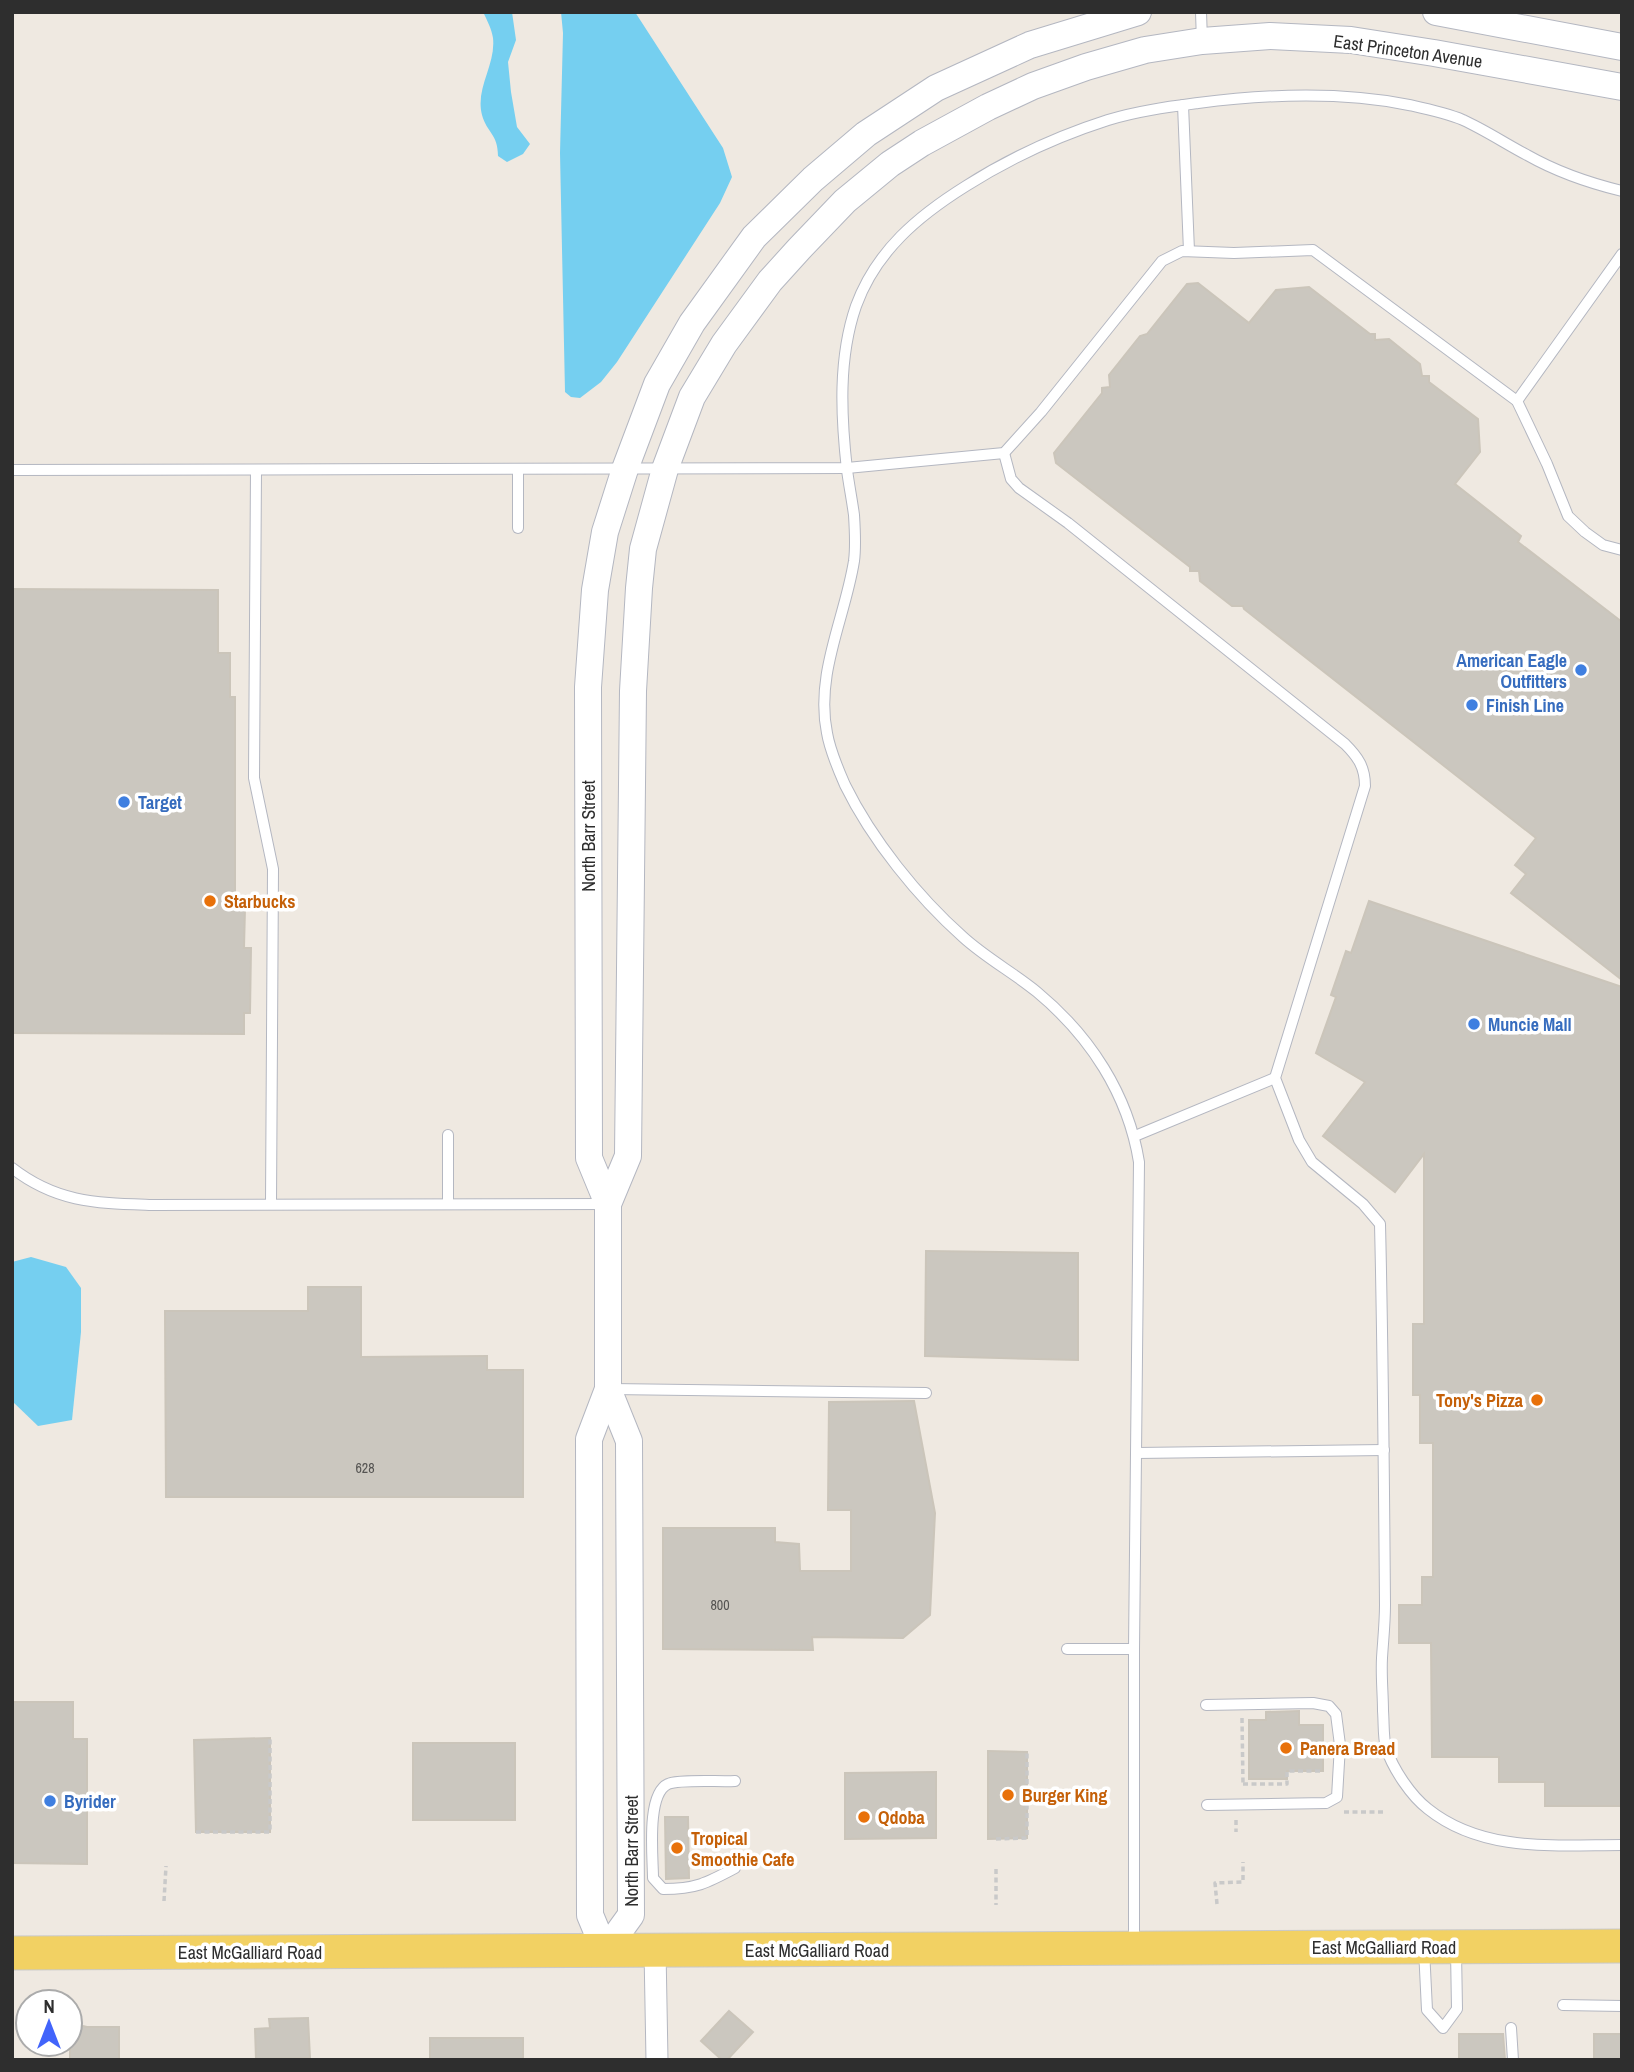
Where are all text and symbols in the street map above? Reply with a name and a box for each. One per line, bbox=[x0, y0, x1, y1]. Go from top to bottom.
street label: East Princeton Avenue bbox=[1332, 28, 1484, 74]
place label: American Eagle Outfitters bbox=[1456, 648, 1567, 694]
marker: American Eagle Outfitters bbox=[1573, 662, 1589, 678]
place label: Finish Line bbox=[1486, 693, 1564, 718]
marker: Finish Line bbox=[1464, 697, 1480, 713]
street label: North Barr Street bbox=[576, 780, 601, 892]
place label: Target bbox=[138, 790, 182, 815]
marker: Target bbox=[116, 794, 132, 810]
place label: Starbucks bbox=[224, 889, 295, 914]
marker: Starbucks bbox=[202, 893, 218, 909]
place label: Muncie Mall bbox=[1488, 1012, 1572, 1037]
marker: Muncie Mall bbox=[1466, 1016, 1482, 1032]
place label: Tony's Pizza bbox=[1436, 1388, 1524, 1413]
marker: Tony's Pizza bbox=[1529, 1392, 1545, 1408]
house number: 628 bbox=[355, 1459, 375, 1477]
house number: 800 bbox=[710, 1596, 730, 1614]
place label: Panera Bread bbox=[1300, 1736, 1395, 1761]
marker: Panera Bread bbox=[1278, 1740, 1294, 1756]
place label: Burger King bbox=[1022, 1783, 1107, 1808]
marker: Burger King bbox=[1000, 1787, 1016, 1803]
place label: Byrider bbox=[64, 1789, 116, 1814]
marker: Byrider bbox=[42, 1793, 58, 1809]
street label: North Barr Street bbox=[619, 1795, 644, 1907]
place label: Qdoba bbox=[878, 1805, 926, 1830]
marker: Qdoba bbox=[856, 1809, 872, 1825]
place label: Tropical Smoothie Cafe bbox=[691, 1826, 794, 1872]
marker: Tropical Smoothie Cafe bbox=[669, 1840, 685, 1856]
street label: East McGalliard Road bbox=[1312, 1935, 1456, 1960]
street label: East McGalliard Road bbox=[745, 1938, 889, 1963]
street label: East McGalliard Road bbox=[178, 1940, 322, 1965]
north arrow bbox=[14, 1988, 84, 2058]
text: N bbox=[43, 1993, 55, 2019]

